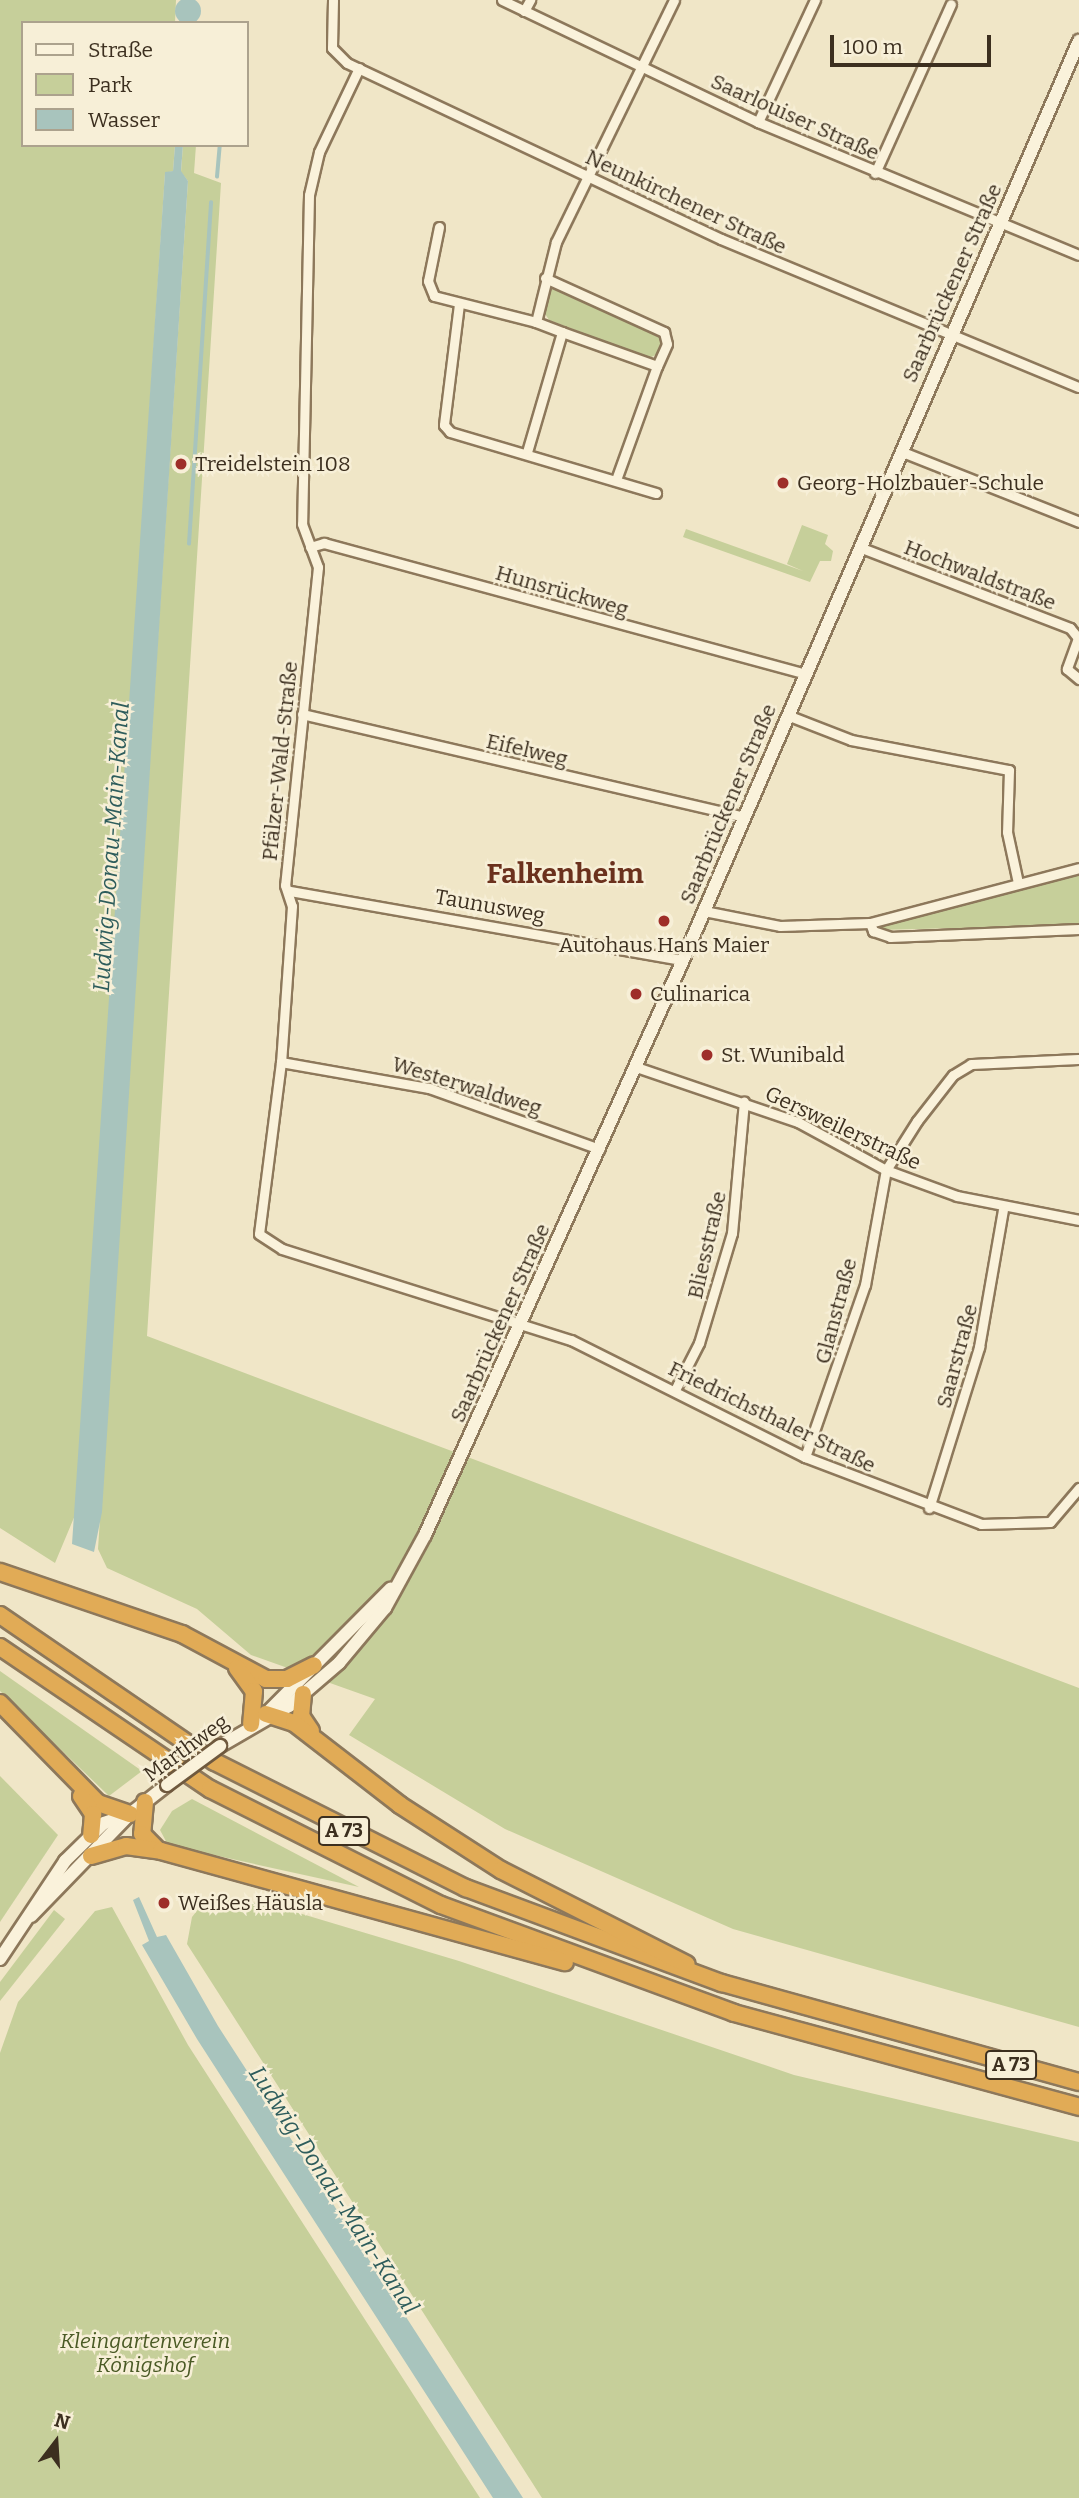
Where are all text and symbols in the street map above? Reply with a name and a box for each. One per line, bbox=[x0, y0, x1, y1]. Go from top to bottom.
legend bbox=[21, 21, 248, 147]
scale bar bbox=[834, 21, 995, 65]
text: 100 m bbox=[843, 34, 903, 60]
text: Straße bbox=[88, 37, 153, 63]
street label: Saarlouiser Straße bbox=[707, 69, 883, 165]
text: Park bbox=[88, 72, 132, 98]
text: Wasser bbox=[88, 107, 160, 133]
street label: Neunkirchener Straße bbox=[581, 144, 791, 260]
street label: Saarbrückener Straße bbox=[897, 180, 1007, 386]
place label: Treidelstein 108 bbox=[195, 451, 351, 477]
marker: Treidelstein 108 bbox=[173, 456, 189, 472]
place label: Georg-Holzbauer-Schule bbox=[797, 470, 1044, 496]
marker: Georg-Holzbauer-Schule bbox=[775, 475, 791, 491]
street label: Hochwaldstraße bbox=[901, 534, 1059, 616]
street label: Hunsrückweg bbox=[493, 560, 631, 622]
street label: Pfälzer-Wald-Straße bbox=[257, 660, 303, 862]
street label: Saarbrückener Straße bbox=[674, 700, 782, 908]
water label: Ludwig-Donau-Main-Kanal bbox=[87, 701, 135, 993]
street label: Eifelweg bbox=[484, 728, 570, 772]
district label: Falkenheim bbox=[486, 857, 644, 891]
street label: Taunusweg bbox=[433, 884, 547, 928]
marker: Autohaus Hans Maier bbox=[656, 913, 672, 929]
place label: Autohaus Hans Maier bbox=[559, 932, 769, 958]
place label: Culinarica bbox=[650, 981, 750, 1007]
marker: Culinarica bbox=[628, 986, 644, 1002]
place label: St. Wunibald bbox=[721, 1042, 845, 1068]
marker: St. Wunibald bbox=[699, 1047, 715, 1063]
street label: Westerwaldweg bbox=[389, 1051, 545, 1121]
street label: Gersweilerstraße bbox=[761, 1081, 925, 1175]
street label: Bliesstraße bbox=[682, 1189, 732, 1301]
street label: Saarbrückener Straße bbox=[445, 1220, 555, 1426]
street label: Glanstraße bbox=[810, 1255, 862, 1367]
street label: Saarstraße bbox=[931, 1301, 983, 1411]
street label: Friedrichsthaler Straße bbox=[664, 1356, 880, 1478]
street label: Marthweg bbox=[139, 1709, 233, 1787]
road number: A 73 bbox=[318, 1815, 370, 1846]
place label: Weißes Häusla bbox=[178, 1890, 323, 1916]
marker: Weißes Häusla bbox=[156, 1895, 172, 1911]
road number: A 73 bbox=[985, 2050, 1037, 2080]
water label: Ludwig-Donau-Main-Kanal bbox=[243, 2061, 425, 2319]
park label: Kleingartenverein Königshof bbox=[60, 2328, 230, 2378]
north arrow bbox=[21, 2407, 91, 2477]
text: N bbox=[52, 2408, 73, 2435]

